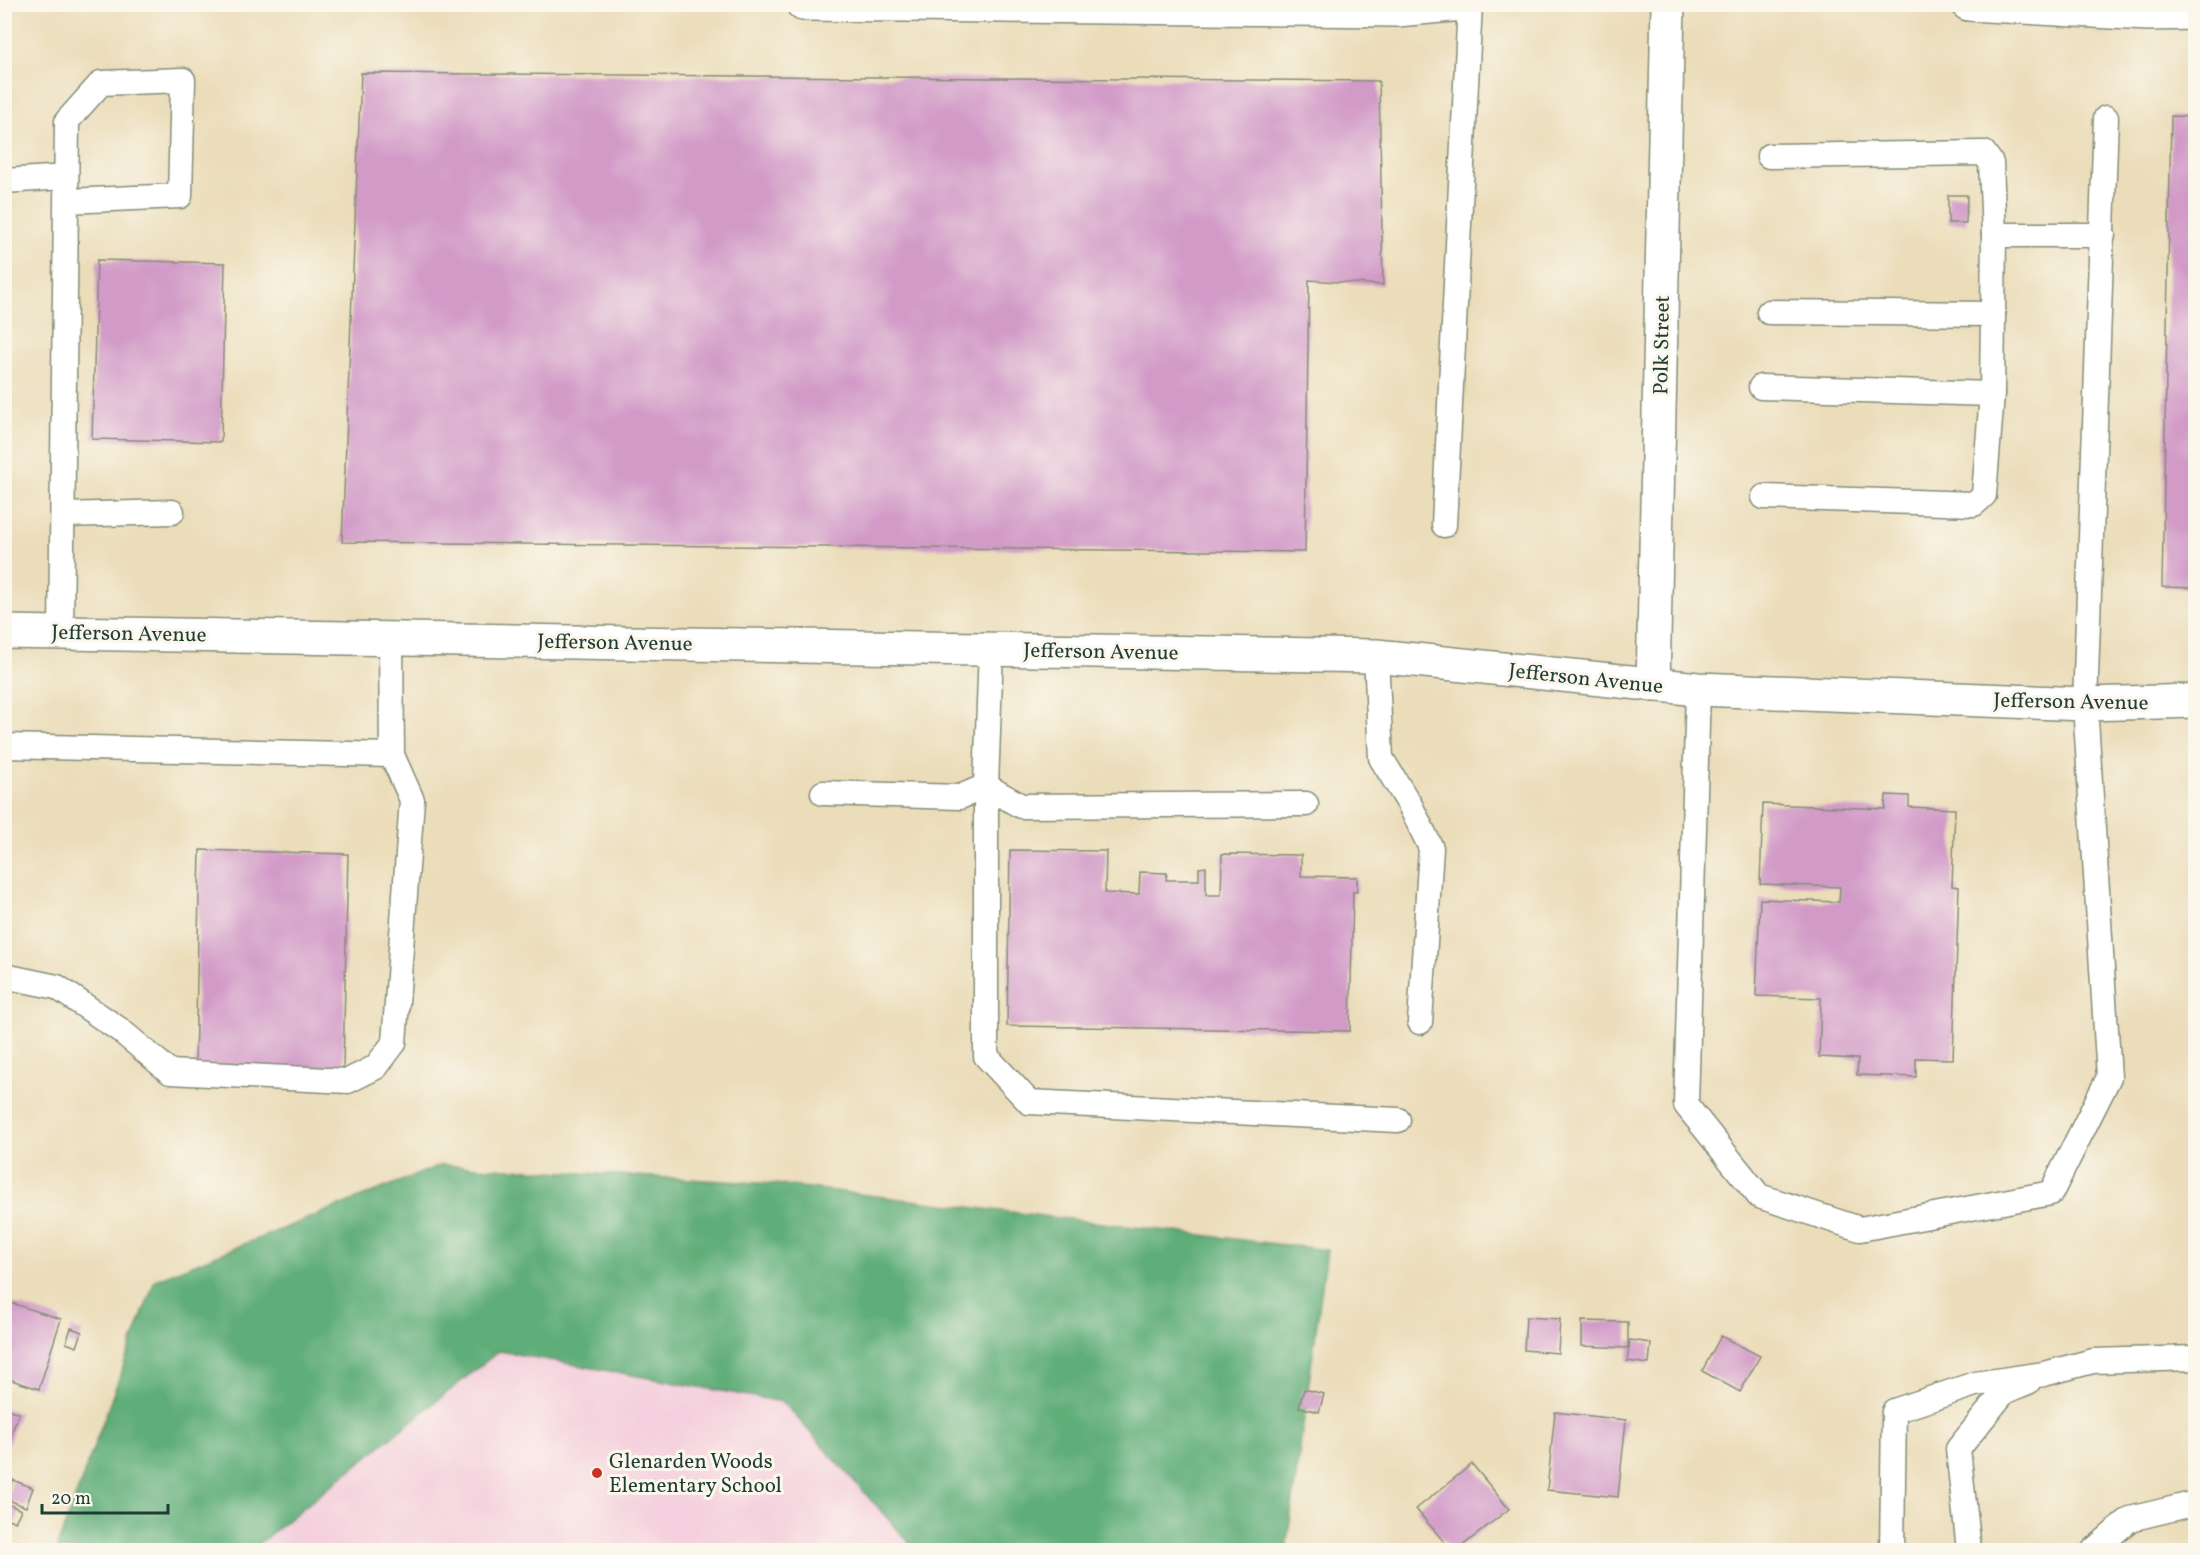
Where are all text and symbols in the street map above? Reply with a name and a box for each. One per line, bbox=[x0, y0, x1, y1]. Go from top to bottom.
street label: Polk Street bbox=[1647, 295, 1678, 395]
street label: Jefferson Avenue bbox=[51, 619, 207, 650]
street label: Jefferson Avenue bbox=[537, 628, 693, 659]
street label: Jefferson Avenue bbox=[1023, 637, 1179, 668]
street label: Jefferson Avenue bbox=[1507, 657, 1665, 702]
street label: Jefferson Avenue bbox=[1993, 687, 2149, 718]
place label: Glenarden Woods Elementary School bbox=[609, 1448, 782, 1501]
marker: Glenarden Woods Elementary School bbox=[590, 1466, 604, 1480]
scale bar bbox=[42, 1477, 168, 1515]
text: 20 m bbox=[51, 1487, 91, 1512]

